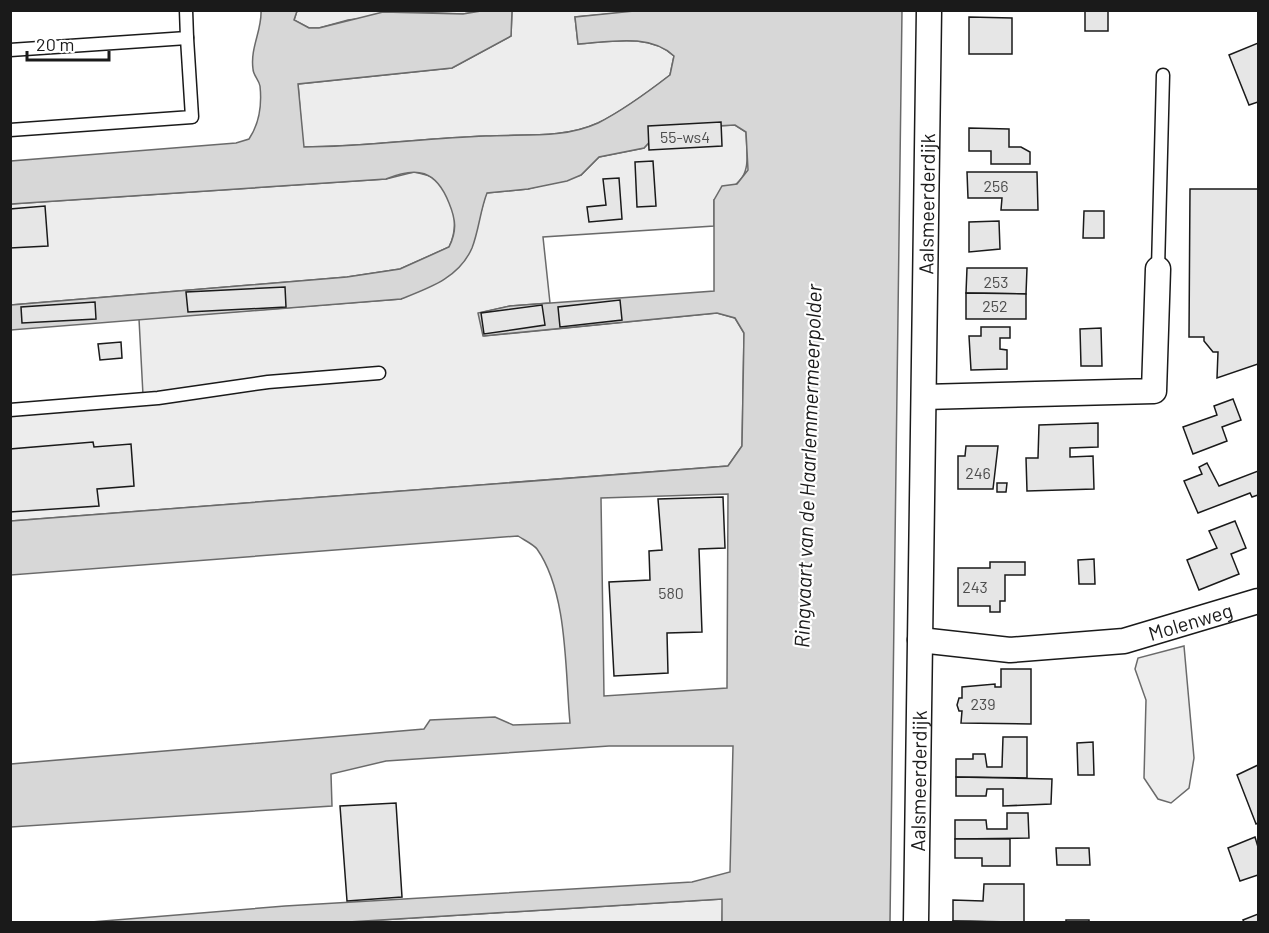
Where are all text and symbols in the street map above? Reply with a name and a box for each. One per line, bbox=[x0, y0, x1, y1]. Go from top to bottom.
scale bar bbox=[27, 24, 110, 62]
text: 20 m bbox=[36, 33, 74, 55]
house number: 55-ws4 bbox=[660, 127, 710, 146]
street label: Aalsmeerderdijk bbox=[913, 133, 939, 275]
house number: 256 bbox=[983, 176, 1009, 195]
house number: 253 bbox=[983, 272, 1009, 291]
water label: Ringvaart van de Haarlemmermeerpolder bbox=[788, 283, 826, 648]
house number: 252 bbox=[982, 296, 1008, 315]
house number: 246 bbox=[965, 463, 991, 482]
house number: 243 bbox=[962, 577, 988, 596]
house number: 580 bbox=[658, 583, 684, 602]
street label: Molenweg bbox=[1145, 597, 1235, 645]
house number: 239 bbox=[970, 694, 996, 713]
street label: Aalsmeerderdijk bbox=[905, 710, 931, 852]

